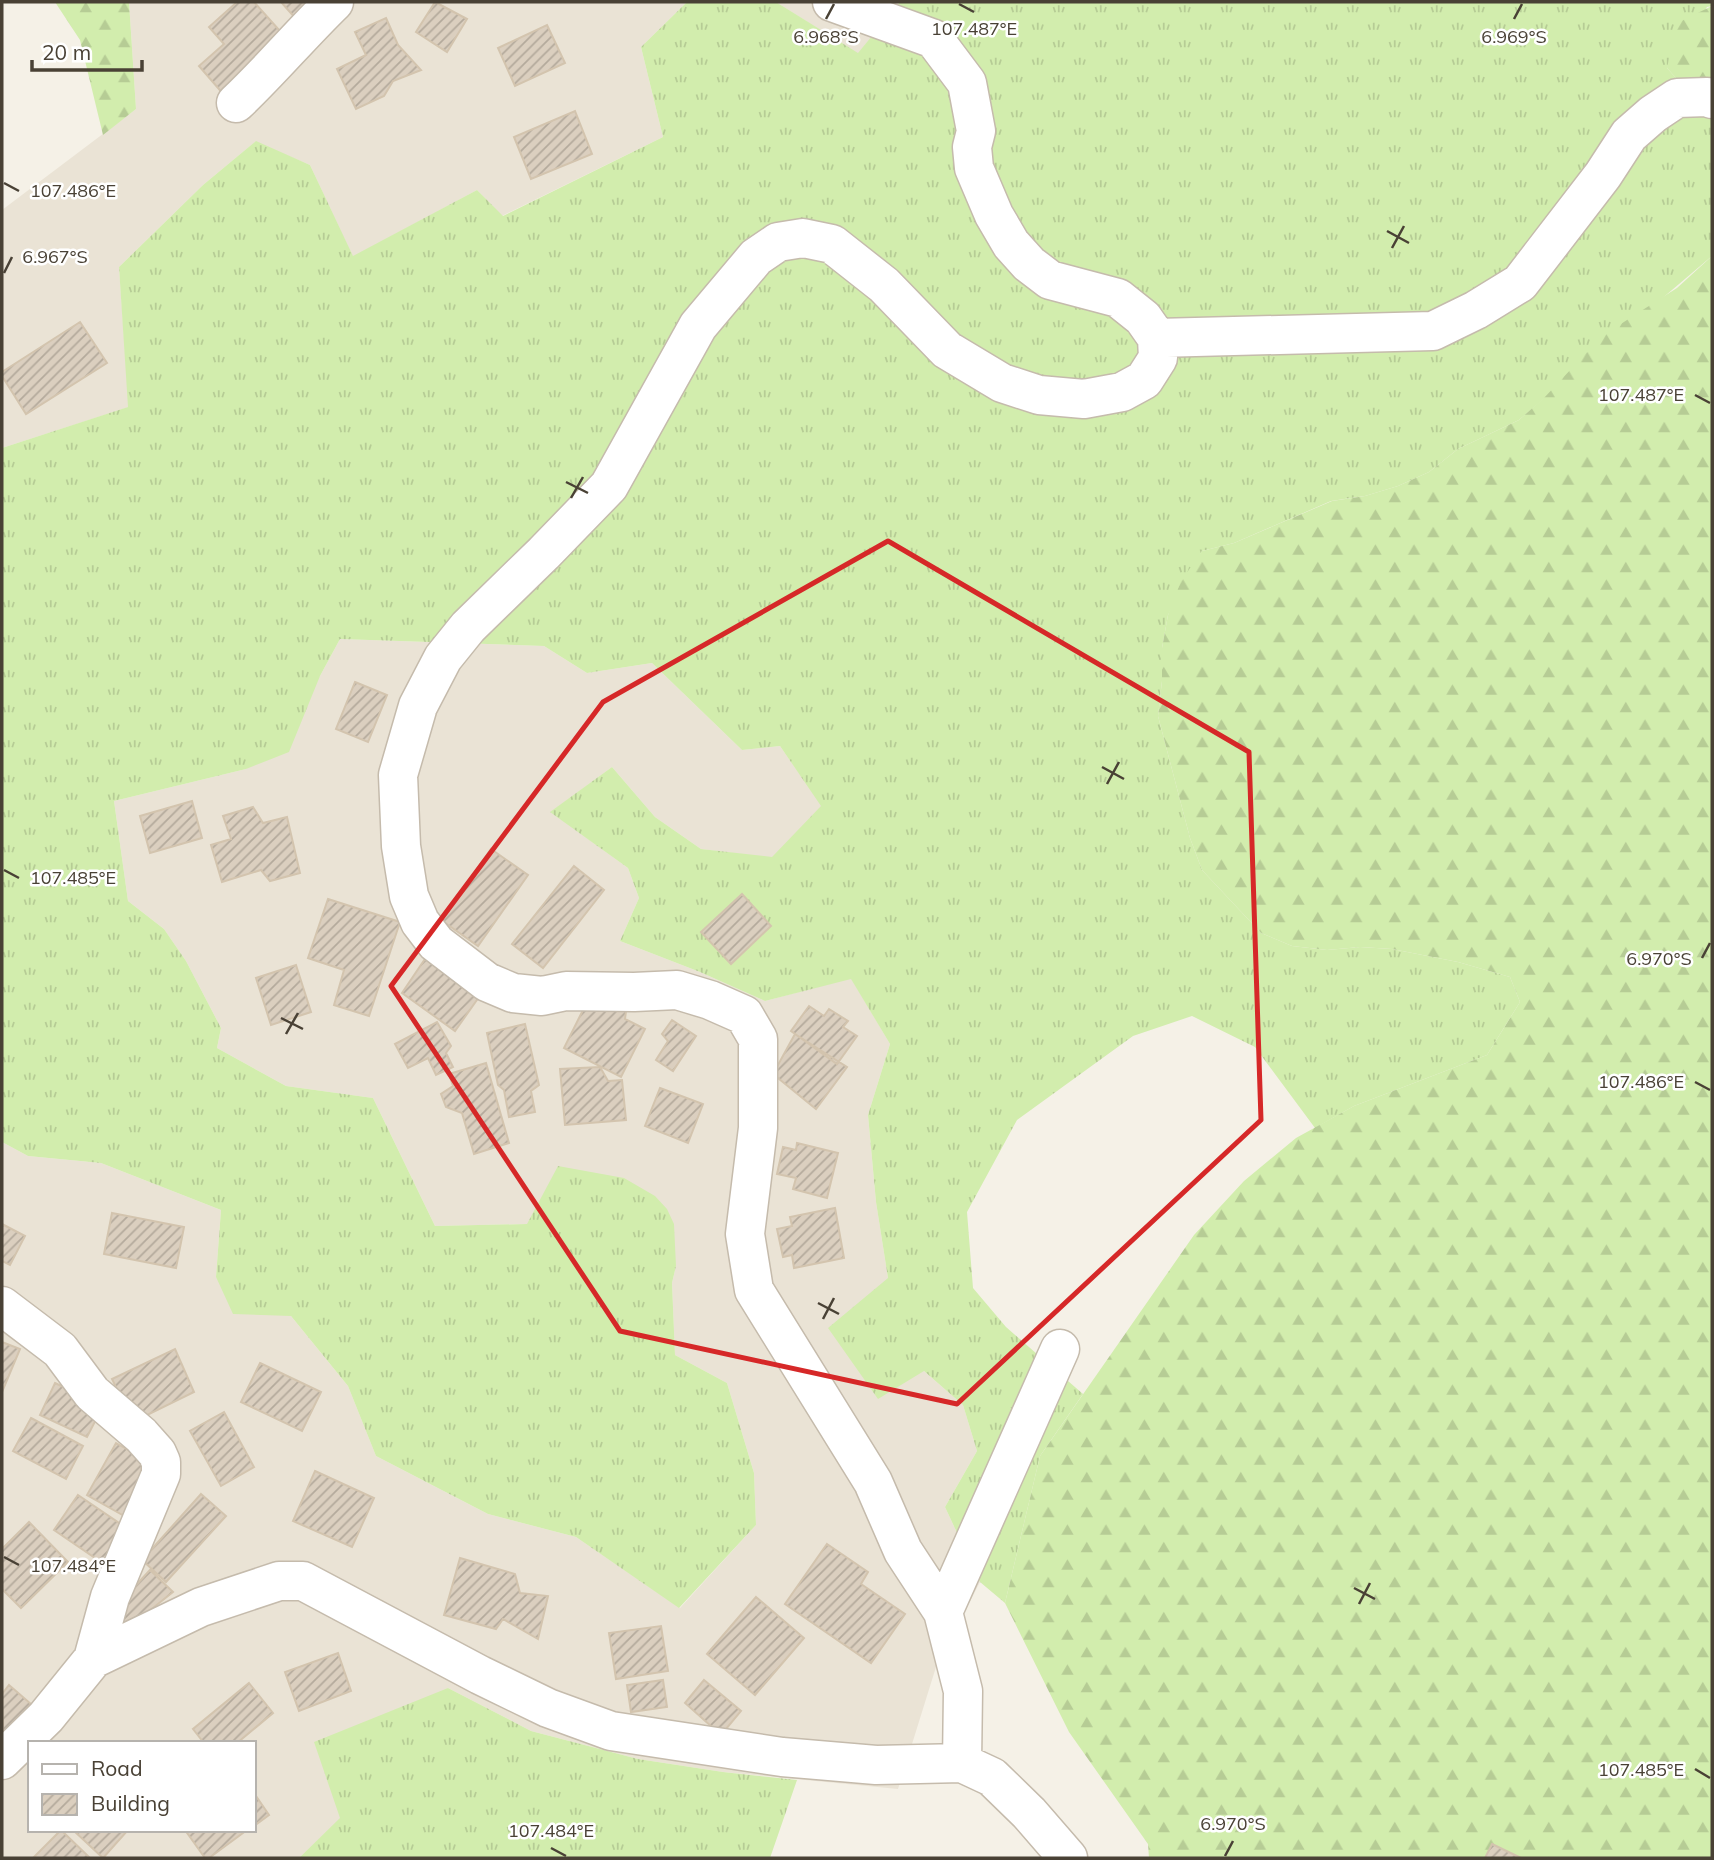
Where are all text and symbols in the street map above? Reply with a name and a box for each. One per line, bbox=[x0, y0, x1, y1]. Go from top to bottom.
text: 107.487°E bbox=[931, 17, 1017, 40]
text: 6.968°S bbox=[793, 25, 859, 48]
text: 6.969°S bbox=[1481, 25, 1547, 48]
scale bar bbox=[32, 28, 142, 72]
text: 20 m bbox=[42, 39, 91, 65]
text: 107.486°E bbox=[30, 179, 116, 202]
text: 6.967°S bbox=[22, 245, 88, 268]
text: 107.487°E bbox=[1598, 383, 1684, 406]
text: 107.485°E bbox=[30, 866, 116, 889]
text: 6.970°S bbox=[1626, 947, 1692, 970]
text: 107.486°E bbox=[1598, 1070, 1684, 1093]
text: 107.484°E bbox=[30, 1554, 116, 1577]
legend bbox=[28, 1741, 256, 1832]
text: Road bbox=[91, 1755, 142, 1781]
text: 107.485°E bbox=[1598, 1758, 1684, 1781]
text: Building bbox=[91, 1790, 170, 1816]
text: 6.970°S bbox=[1200, 1812, 1266, 1835]
text: 107.484°E bbox=[508, 1819, 594, 1842]

